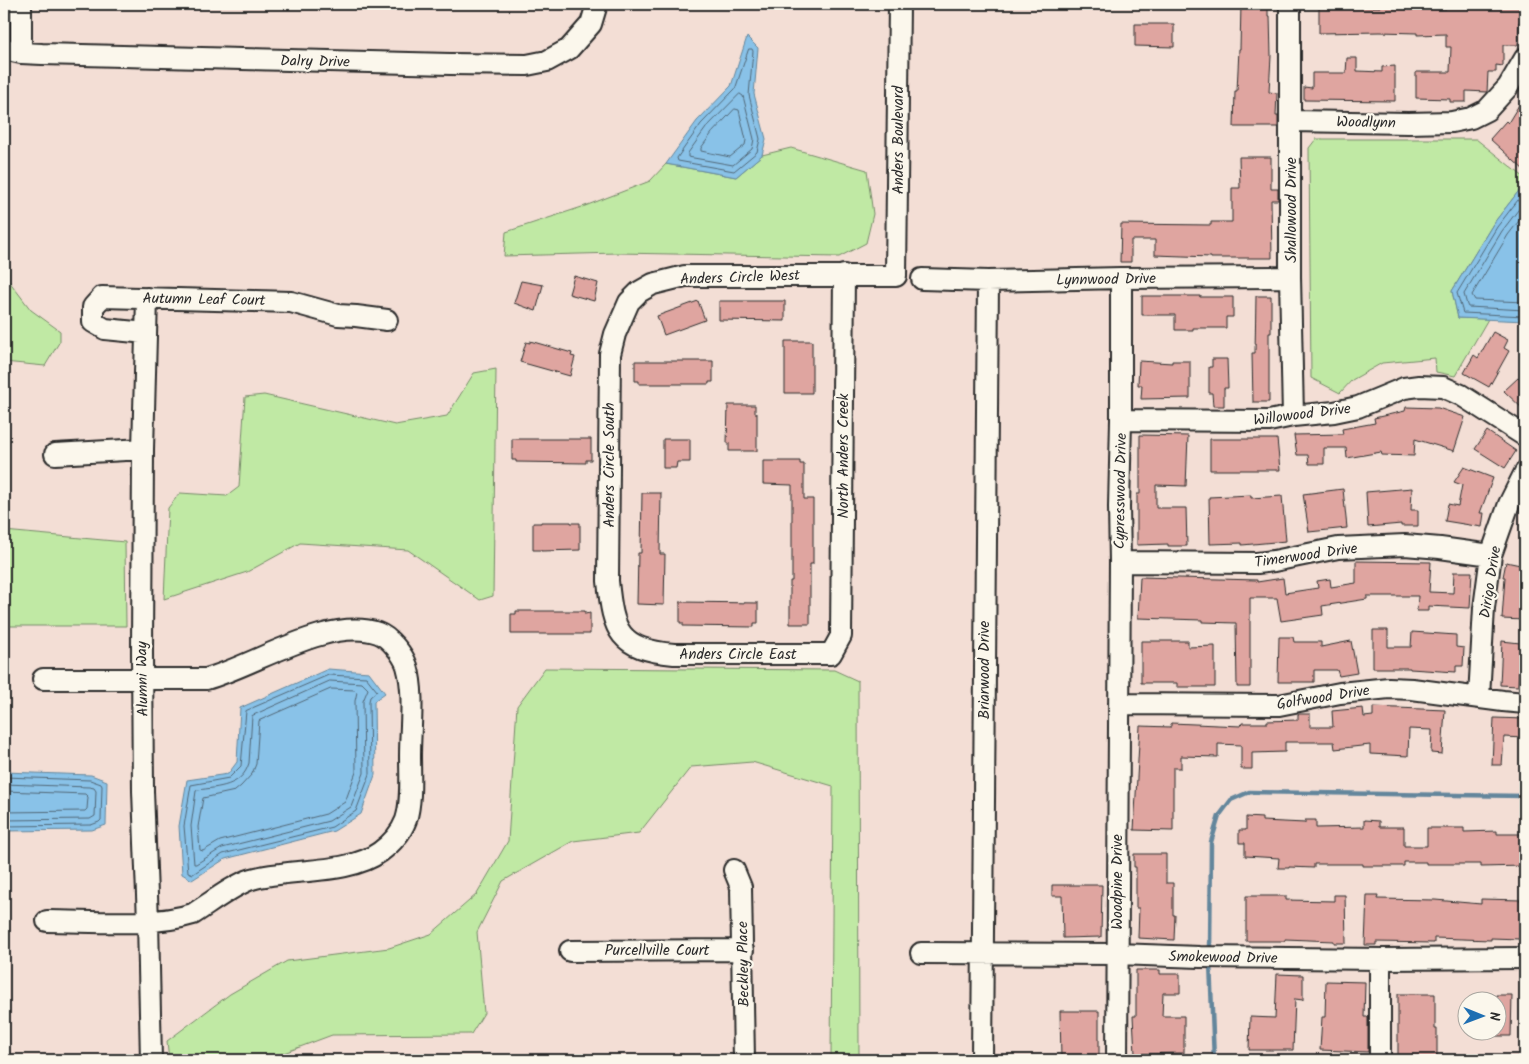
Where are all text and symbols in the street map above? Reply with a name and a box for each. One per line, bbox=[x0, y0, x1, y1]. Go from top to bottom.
street label: Dalry Drive bbox=[280, 49, 350, 75]
street label: Anders Boulevard bbox=[887, 85, 911, 194]
street label: Woodlynn bbox=[1336, 110, 1396, 136]
street label: Shallowood Drive bbox=[1280, 157, 1304, 263]
street label: Anders Circle West bbox=[680, 264, 801, 292]
street label: Lynnwood Drive bbox=[1056, 267, 1156, 293]
street label: Autumn Leaf Court bbox=[142, 287, 266, 313]
street label: North Anders Creek bbox=[832, 393, 856, 518]
street label: Willowood Drive bbox=[1252, 397, 1352, 433]
street label: Anders Circle South bbox=[598, 402, 622, 528]
street label: Cypresswood Drive bbox=[1108, 432, 1134, 549]
street label: Timerwood Drive bbox=[1253, 537, 1359, 575]
street label: Dirigo Drive bbox=[1473, 544, 1509, 620]
street label: Briarwood Drive bbox=[973, 620, 997, 719]
street label: Alumni Way bbox=[130, 640, 156, 717]
street label: Anders Circle East bbox=[679, 643, 797, 667]
street label: Golfwood Drive bbox=[1275, 679, 1372, 717]
street label: Woodpine Drive bbox=[1106, 834, 1130, 930]
street label: Beckley Place bbox=[731, 921, 757, 1007]
street label: Purcellville Court bbox=[605, 939, 710, 963]
street label: Smokewood Drive bbox=[1168, 945, 1278, 971]
north arrow bbox=[1456, 992, 1506, 1042]
text: N bbox=[1483, 1012, 1505, 1021]

